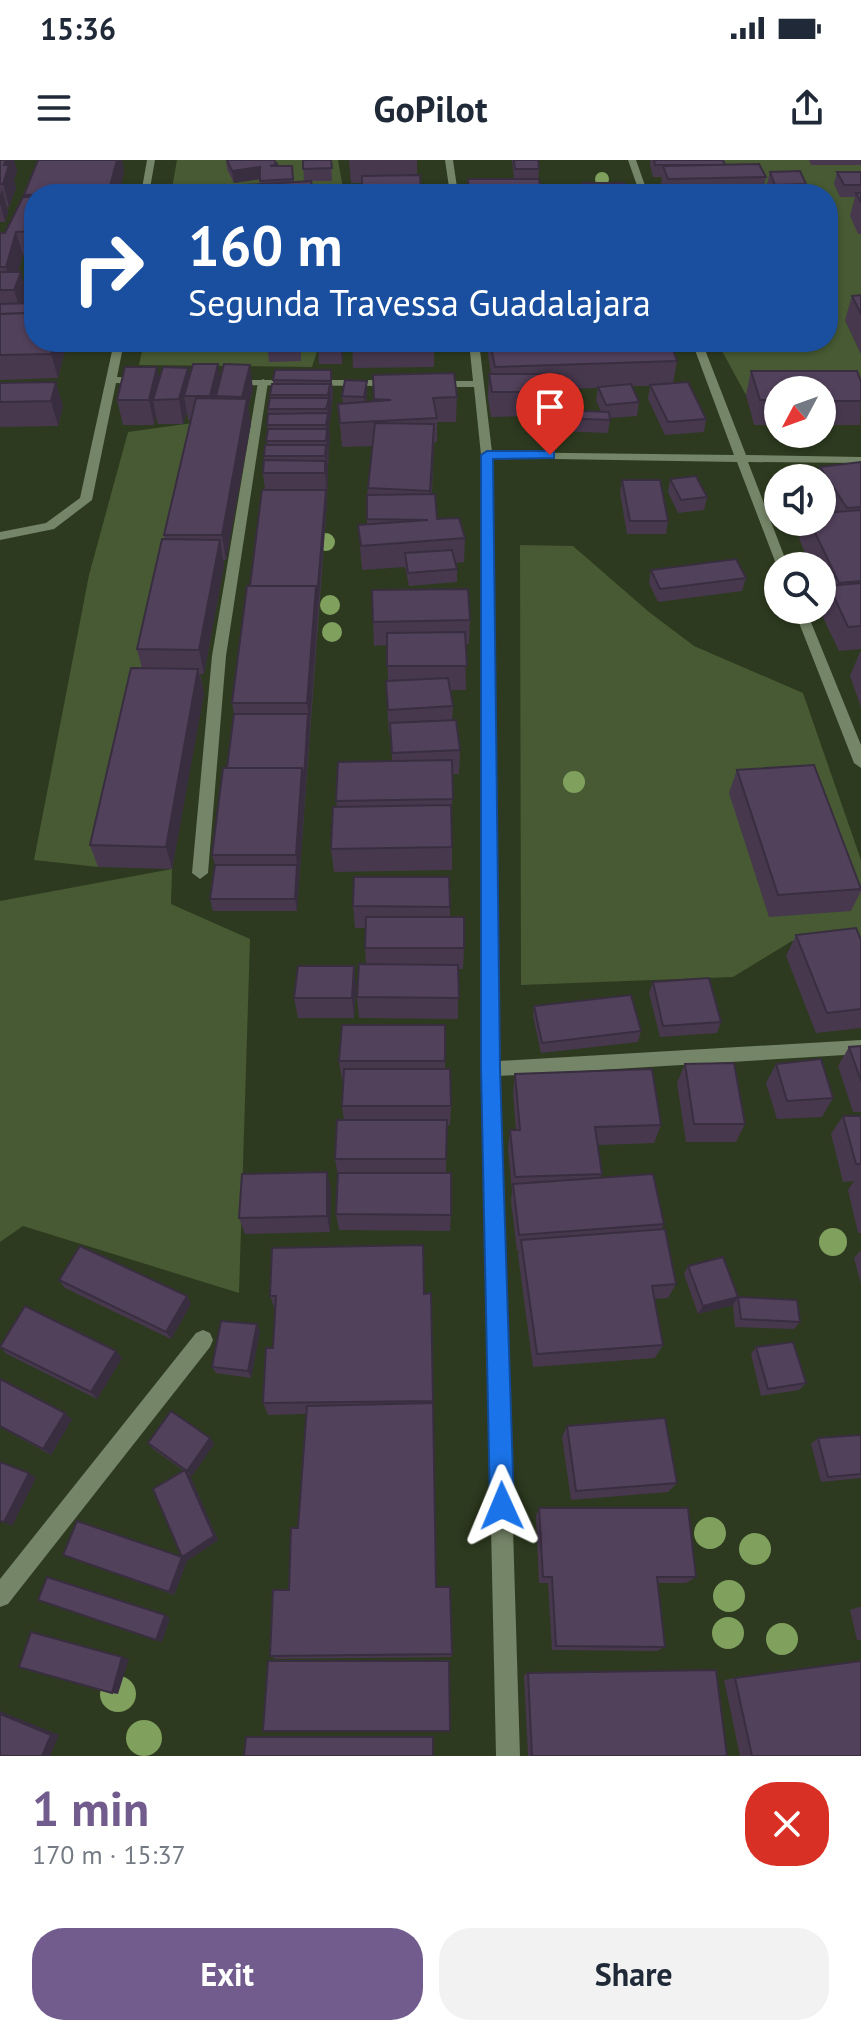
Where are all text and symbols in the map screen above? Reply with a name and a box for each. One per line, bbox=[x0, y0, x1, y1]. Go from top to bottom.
text: 15:36 bbox=[40, 9, 116, 48]
text: GoPilot bbox=[373, 85, 488, 132]
icon: menu bbox=[32, 86, 76, 130]
icon: share bbox=[785, 86, 829, 130]
text: 160 m bbox=[188, 209, 343, 281]
icon: right bbox=[56, 216, 160, 320]
text: Segunda Travessa Guadalajara bbox=[188, 279, 651, 326]
pin bbox=[516, 373, 584, 455]
north arrow bbox=[764, 376, 836, 448]
map controls bbox=[764, 376, 836, 624]
icon: arrive bbox=[528, 385, 572, 429]
button: sound bbox=[764, 464, 836, 536]
button: search bbox=[764, 552, 836, 624]
position arrow bbox=[460, 1464, 544, 1548]
text: 1 min bbox=[32, 1777, 149, 1839]
button: close bbox=[745, 1782, 829, 1866]
text: 170 m · 15:37 bbox=[32, 1838, 186, 1871]
button: Exit bbox=[32, 1928, 423, 2020]
button: Share bbox=[439, 1928, 829, 2020]

